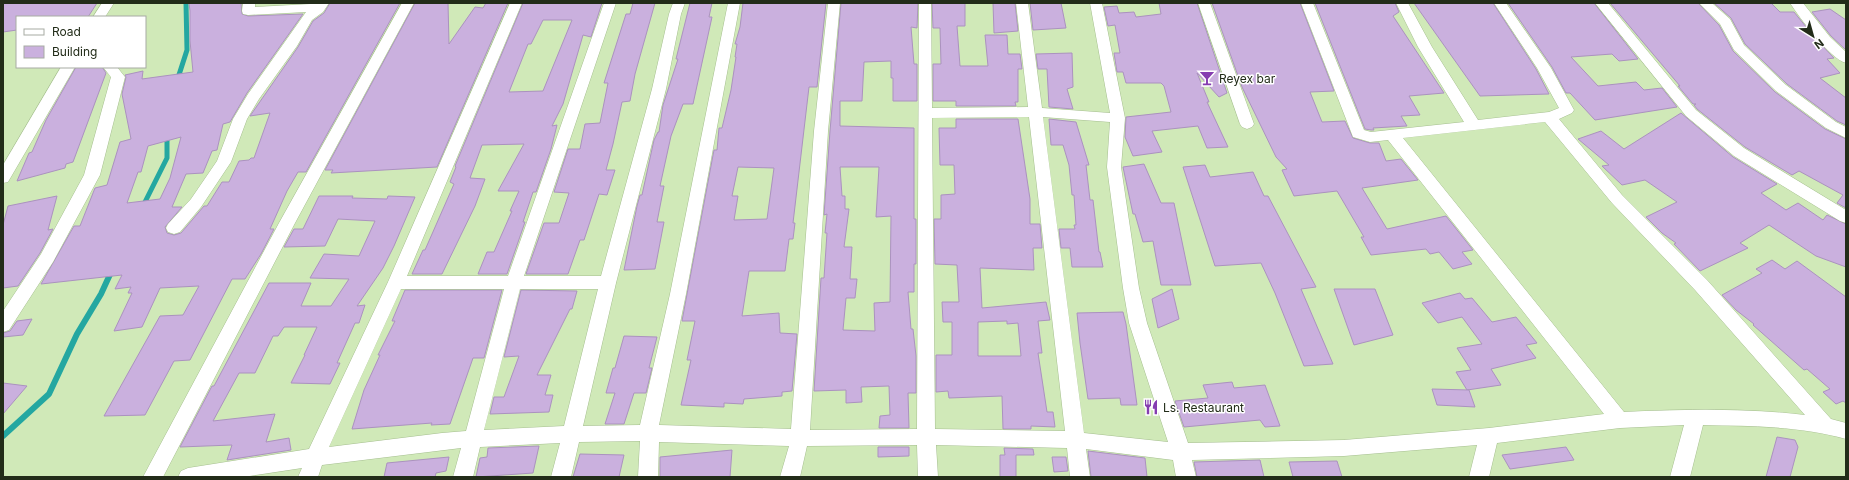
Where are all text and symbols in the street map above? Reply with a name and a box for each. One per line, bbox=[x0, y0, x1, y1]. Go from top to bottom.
legend bbox=[16, 16, 146, 68]
north arrow bbox=[1793, 16, 1833, 56]
text: Road bbox=[52, 24, 81, 39]
text: N bbox=[1811, 36, 1827, 52]
text: Building bbox=[52, 44, 97, 59]
bar icon: Reyex bar bbox=[1198, 69, 1216, 87]
place label: Reyex bar bbox=[1219, 71, 1276, 86]
restaurant icon: Ls. Restaurant bbox=[1142, 398, 1160, 416]
place label: Ls. Restaurant bbox=[1163, 400, 1244, 415]

